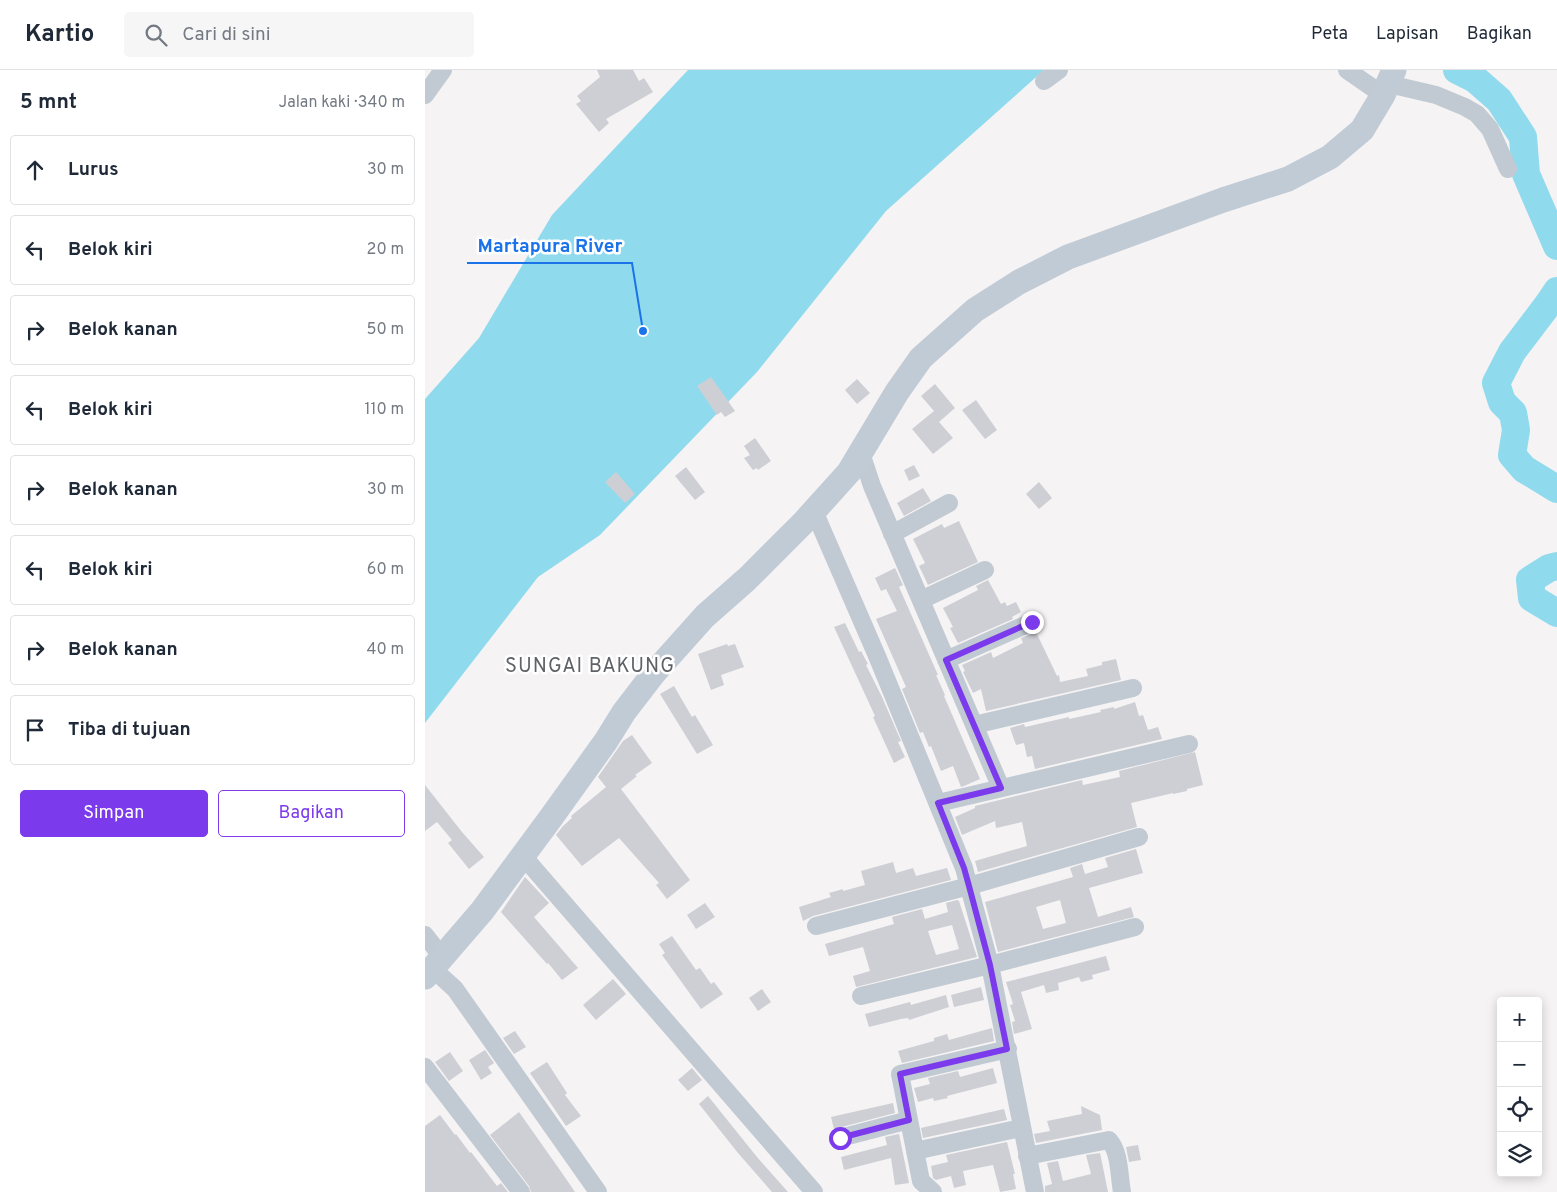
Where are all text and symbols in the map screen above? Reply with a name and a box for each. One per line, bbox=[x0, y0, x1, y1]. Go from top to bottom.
search box bbox=[124, 12, 474, 57]
text: Kartio bbox=[25, 20, 94, 50]
icon: search bbox=[142, 21, 170, 49]
text: Cari di sini bbox=[182, 23, 271, 47]
text: Peta bbox=[1311, 23, 1348, 46]
text: Lapisan bbox=[1376, 23, 1439, 46]
text: Bagikan bbox=[1467, 23, 1532, 46]
text: 5 mnt bbox=[20, 89, 77, 116]
text: Jalan kaki · 340 m bbox=[279, 93, 405, 113]
icon: ahead bbox=[21, 156, 49, 184]
text: Lurus bbox=[68, 158, 119, 182]
text: 30 m bbox=[367, 160, 404, 180]
callout: Martapura River bbox=[467, 229, 632, 263]
text: Martapura River bbox=[478, 235, 622, 259]
icon: left bbox=[21, 236, 49, 264]
text: Belok kiri bbox=[68, 238, 153, 262]
text: 20 m bbox=[367, 240, 404, 260]
icon: right bbox=[21, 316, 49, 344]
text: Belok kanan bbox=[68, 318, 178, 342]
text: 50 m bbox=[367, 320, 404, 340]
icon: left bbox=[21, 396, 49, 424]
text: Belok kiri bbox=[68, 398, 153, 422]
text: 110 m bbox=[364, 400, 404, 420]
icon: right bbox=[21, 476, 49, 504]
text: Belok kanan bbox=[68, 478, 178, 502]
text: 30 m bbox=[367, 480, 404, 500]
icon: left bbox=[21, 556, 49, 584]
text: Belok kiri bbox=[68, 558, 153, 582]
text: 60 m bbox=[367, 560, 404, 580]
route end bbox=[1021, 611, 1044, 634]
icon: right bbox=[21, 636, 49, 664]
text: Belok kanan bbox=[68, 638, 178, 662]
text: 40 m bbox=[366, 640, 404, 660]
district label: SUNGAI BAKUNG bbox=[505, 654, 675, 680]
icon: arrive bbox=[21, 716, 49, 744]
text: Tiba di tujuan bbox=[68, 718, 191, 742]
button: Simpan bbox=[20, 790, 208, 837]
button: Bagikan bbox=[218, 790, 405, 837]
map controls bbox=[1497, 997, 1542, 1177]
button: + bbox=[1497, 997, 1542, 1042]
button: − bbox=[1497, 1042, 1542, 1087]
button: locate bbox=[1497, 1087, 1542, 1132]
route start bbox=[829, 1127, 852, 1150]
button: layers bbox=[1497, 1132, 1542, 1177]

